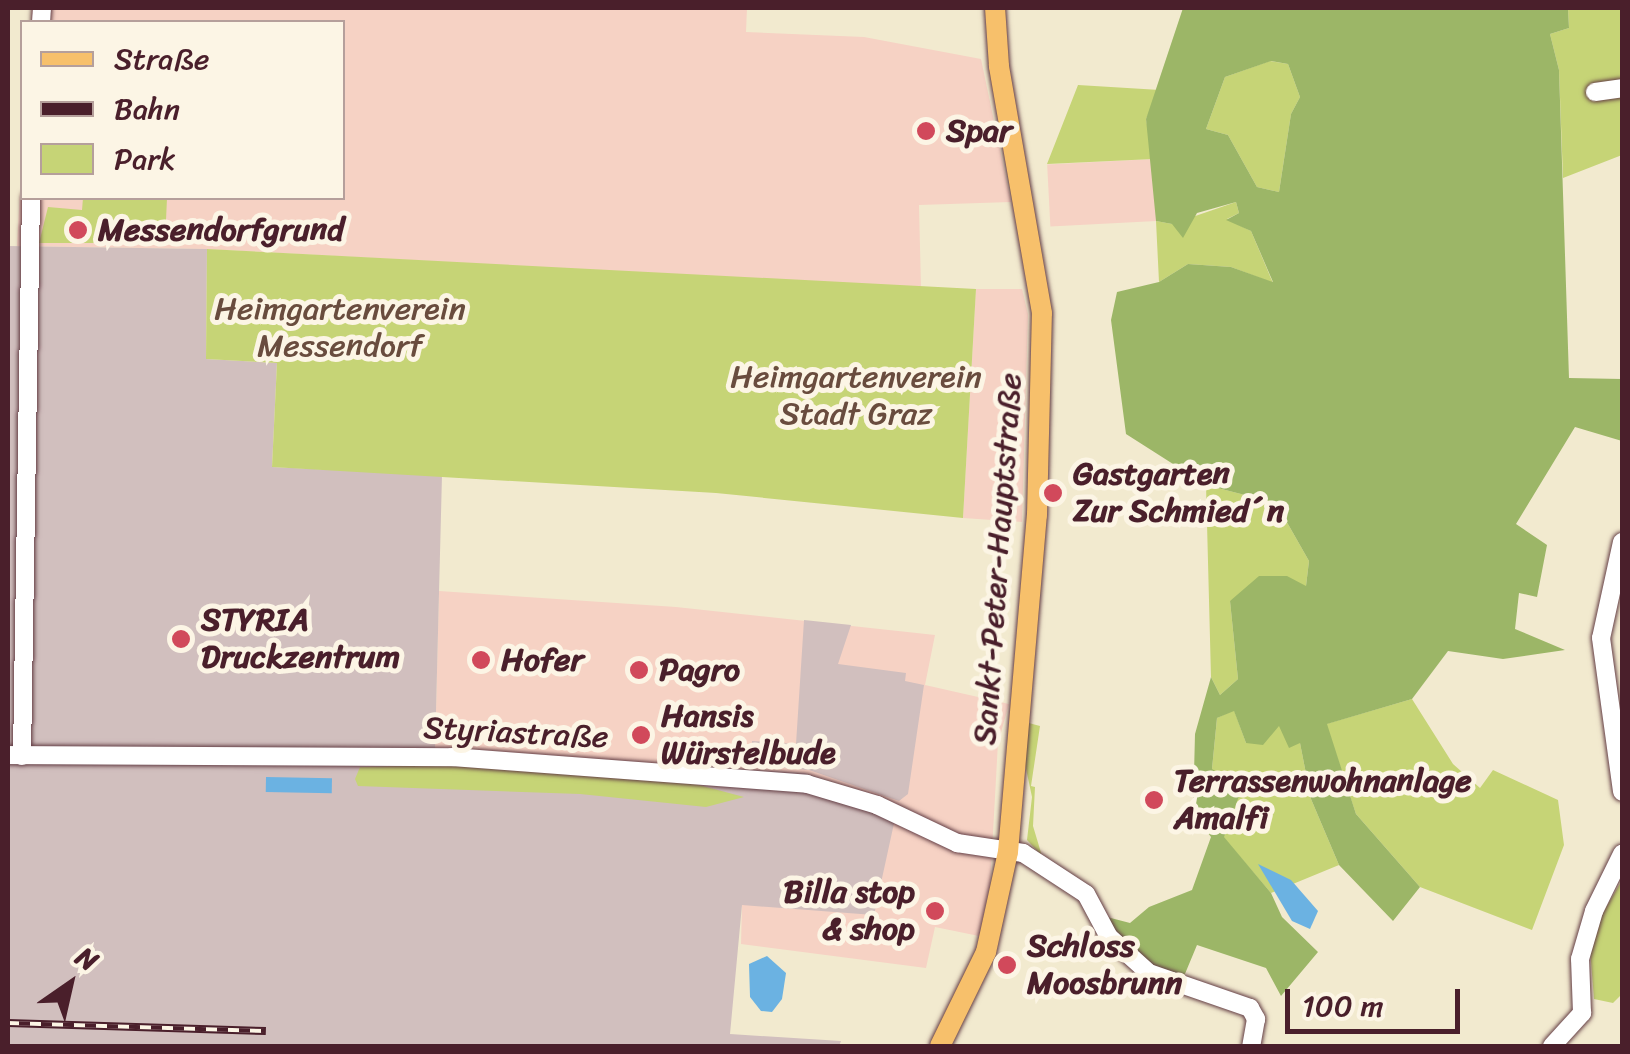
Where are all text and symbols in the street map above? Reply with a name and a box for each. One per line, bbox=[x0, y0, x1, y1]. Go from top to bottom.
legend bbox=[20, 20, 345, 200]
text: Straße bbox=[114, 32, 209, 86]
text: Bahn bbox=[114, 82, 180, 136]
place label: Spar bbox=[946, 112, 1012, 150]
marker: Spar bbox=[915, 120, 937, 142]
text: Park bbox=[114, 132, 176, 186]
place label: Messendorfgrund bbox=[98, 211, 344, 249]
marker: Messendorfgrund bbox=[67, 219, 89, 241]
park label: Heimgartenverein Messendorf bbox=[214, 291, 466, 366]
park label: Heimgartenverein Stadt Graz bbox=[730, 359, 982, 434]
street label: Sankt-Peter-Hauptstraße bbox=[966, 372, 1030, 746]
place label: Gastgarten Zur Schmied´n bbox=[1073, 456, 1284, 531]
marker: Gastgarten Zur Schmied´n bbox=[1042, 482, 1064, 504]
place label: STYRIA Druckzentrum bbox=[201, 602, 400, 677]
marker: STYRIA Druckzentrum bbox=[170, 628, 192, 650]
place label: Hofer bbox=[501, 641, 584, 679]
marker: Hofer bbox=[470, 649, 492, 671]
place label: Pagro bbox=[659, 651, 740, 689]
marker: Pagro bbox=[628, 659, 650, 681]
place label: Hansis Würstelbude bbox=[661, 698, 836, 773]
street label: Styriastraße bbox=[423, 709, 609, 757]
marker: Hansis Würstelbude bbox=[630, 724, 652, 746]
place label: Terrassenwohnanlage Amalfi bbox=[1174, 763, 1472, 838]
marker: Terrassenwohnanlage Amalfi bbox=[1143, 789, 1165, 811]
place label: Billa stop & shop bbox=[781, 874, 915, 949]
marker: Billa stop & shop bbox=[924, 900, 946, 922]
place label: Schloss Moosbrunn bbox=[1027, 928, 1182, 1003]
text: N bbox=[65, 933, 109, 984]
north arrow bbox=[20, 934, 120, 1034]
marker: Schloss Moosbrunn bbox=[996, 954, 1018, 976]
scale bar bbox=[1290, 969, 1465, 1031]
text: 100 m bbox=[1302, 979, 1384, 1033]

